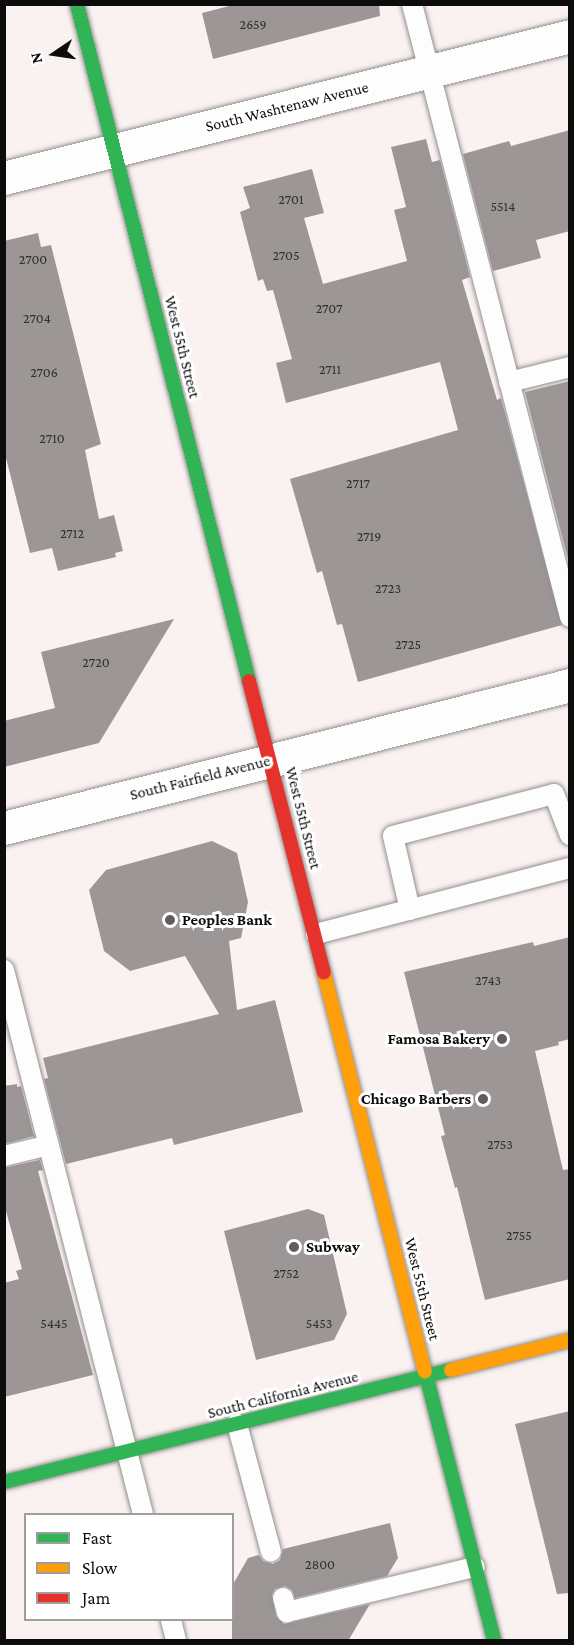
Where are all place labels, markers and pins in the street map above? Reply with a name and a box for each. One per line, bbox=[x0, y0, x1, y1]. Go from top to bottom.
place label: Peoples Bank bbox=[182, 910, 272, 930]
marker: Peoples Bank bbox=[163, 913, 177, 927]
place label: Famosa Bakery bbox=[388, 1029, 490, 1049]
marker: Famosa Bakery bbox=[495, 1032, 509, 1046]
place label: Chicago Barbers bbox=[361, 1089, 471, 1109]
marker: Chicago Barbers bbox=[476, 1092, 490, 1106]
place label: Subway bbox=[306, 1237, 360, 1257]
marker: Subway bbox=[287, 1240, 301, 1254]

